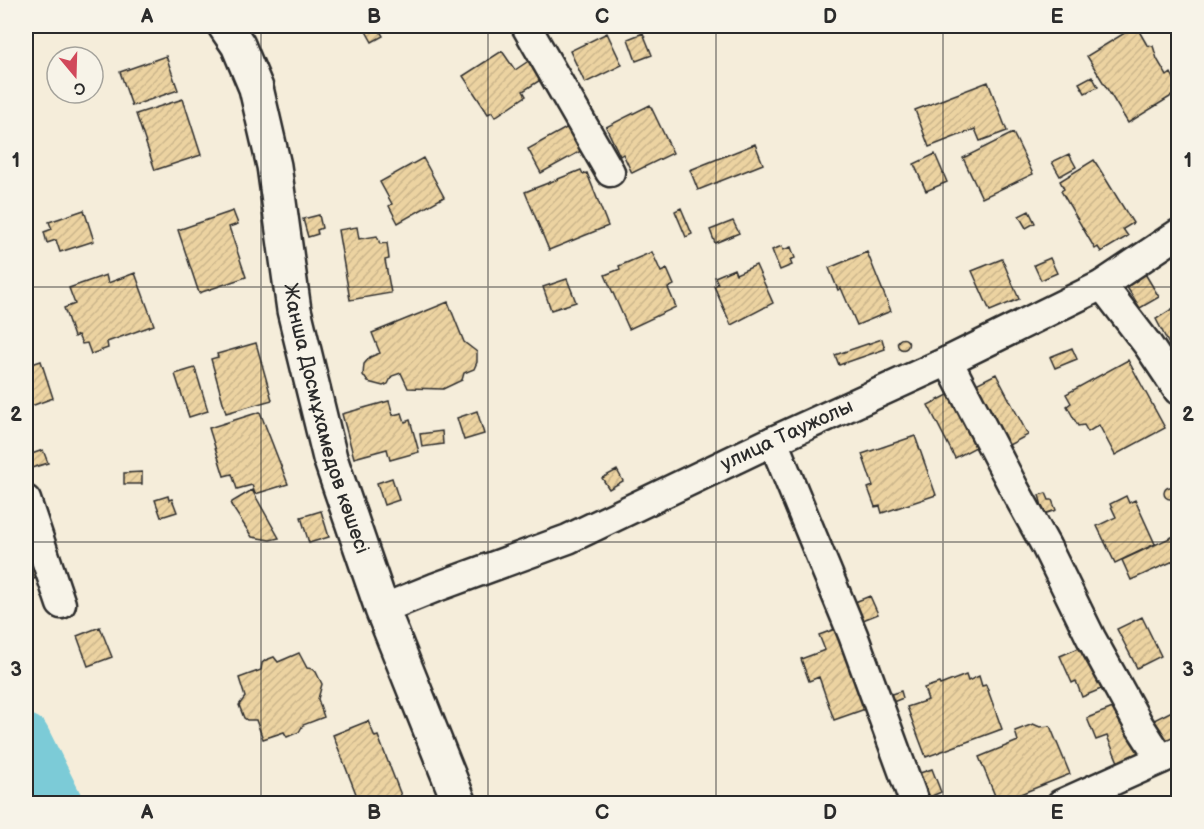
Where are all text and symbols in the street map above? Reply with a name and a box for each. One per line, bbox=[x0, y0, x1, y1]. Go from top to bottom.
text: A bbox=[140, 5, 154, 29]
text: B bbox=[367, 5, 381, 29]
text: C bbox=[595, 5, 609, 29]
text: D bbox=[823, 5, 837, 29]
text: E bbox=[1051, 5, 1064, 29]
north arrow bbox=[45, 45, 105, 105]
text: С bbox=[71, 77, 88, 99]
text: 1 bbox=[12, 149, 20, 173]
text: 1 bbox=[1184, 149, 1192, 173]
street label: Жанша Досмұхамедов көшесі bbox=[278, 282, 374, 557]
street label: улица Таужолы bbox=[717, 394, 857, 476]
text: 2 bbox=[10, 403, 22, 427]
text: 2 bbox=[1182, 403, 1194, 427]
text: 3 bbox=[10, 658, 22, 682]
text: 3 bbox=[1182, 658, 1194, 682]
text: A bbox=[140, 801, 154, 825]
text: B bbox=[367, 801, 381, 825]
text: C bbox=[595, 801, 609, 825]
text: D bbox=[823, 801, 837, 825]
text: E bbox=[1051, 801, 1064, 825]

